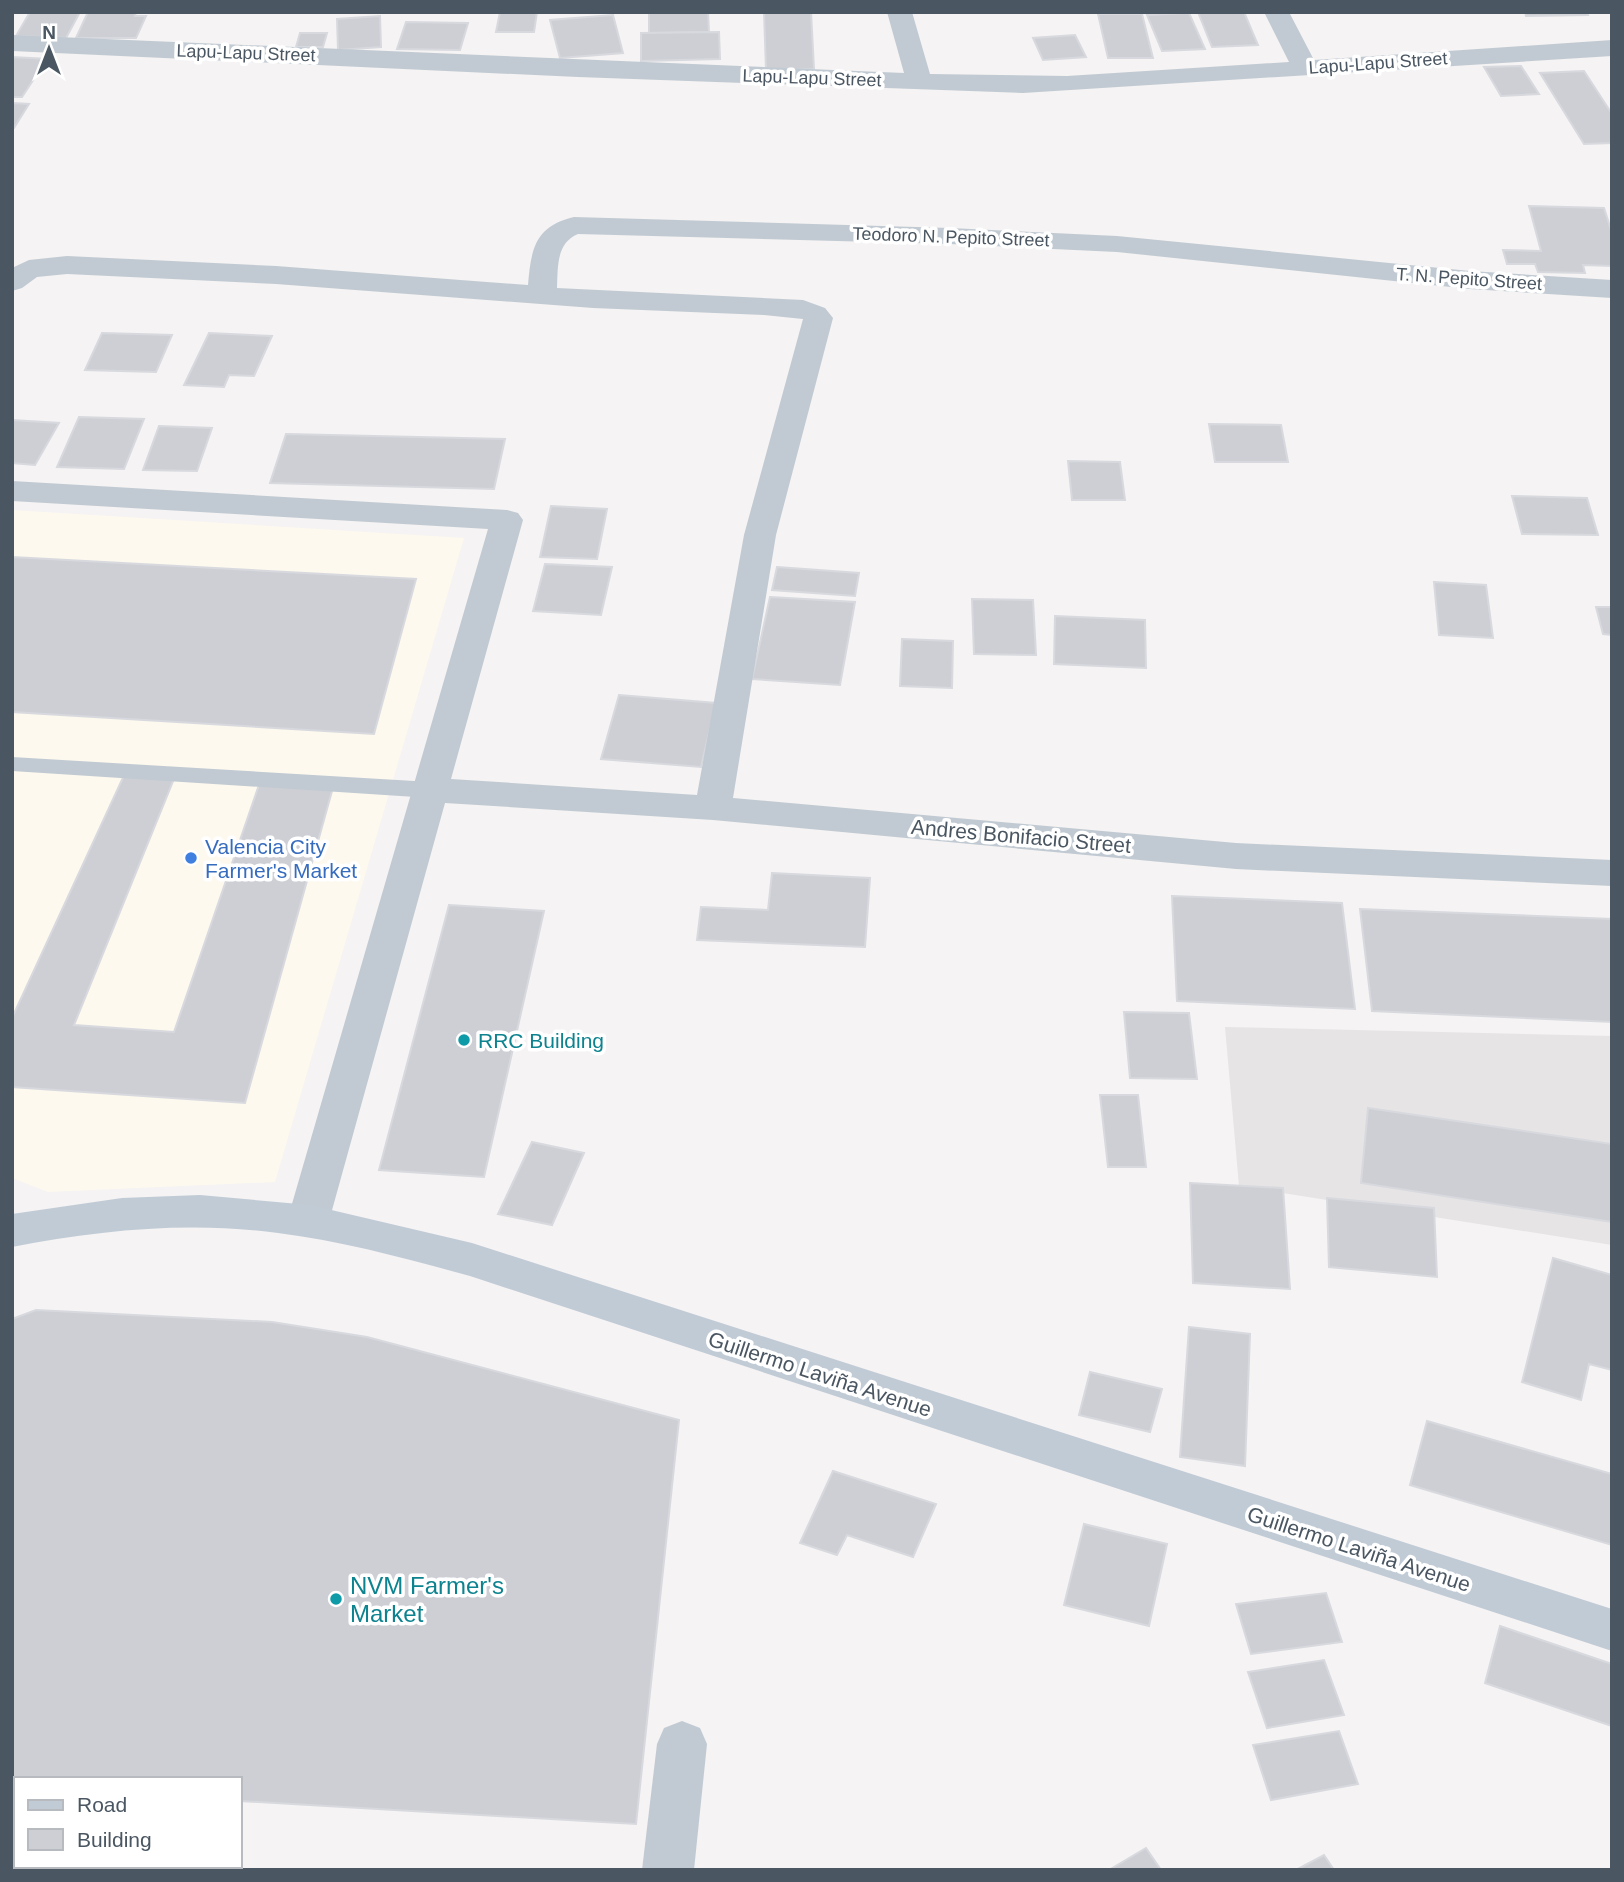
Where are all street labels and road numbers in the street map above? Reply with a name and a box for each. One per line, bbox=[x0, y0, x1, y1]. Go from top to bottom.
street label: Lapu-Lapu Street bbox=[176, 41, 316, 65]
street label: Lapu-Lapu Street bbox=[1308, 48, 1448, 78]
street label: Lapu-Lapu Street bbox=[742, 66, 882, 90]
street label: Teodoro N. Pepito Street bbox=[852, 224, 1050, 250]
street label: T. N. Pepito Street bbox=[1395, 264, 1543, 294]
street label: Andres Bonifacio Street bbox=[910, 815, 1132, 857]
street label: Guillermo Laviña Avenue bbox=[706, 1327, 934, 1421]
street label: Guillermo Laviña Avenue bbox=[1245, 1502, 1473, 1596]

